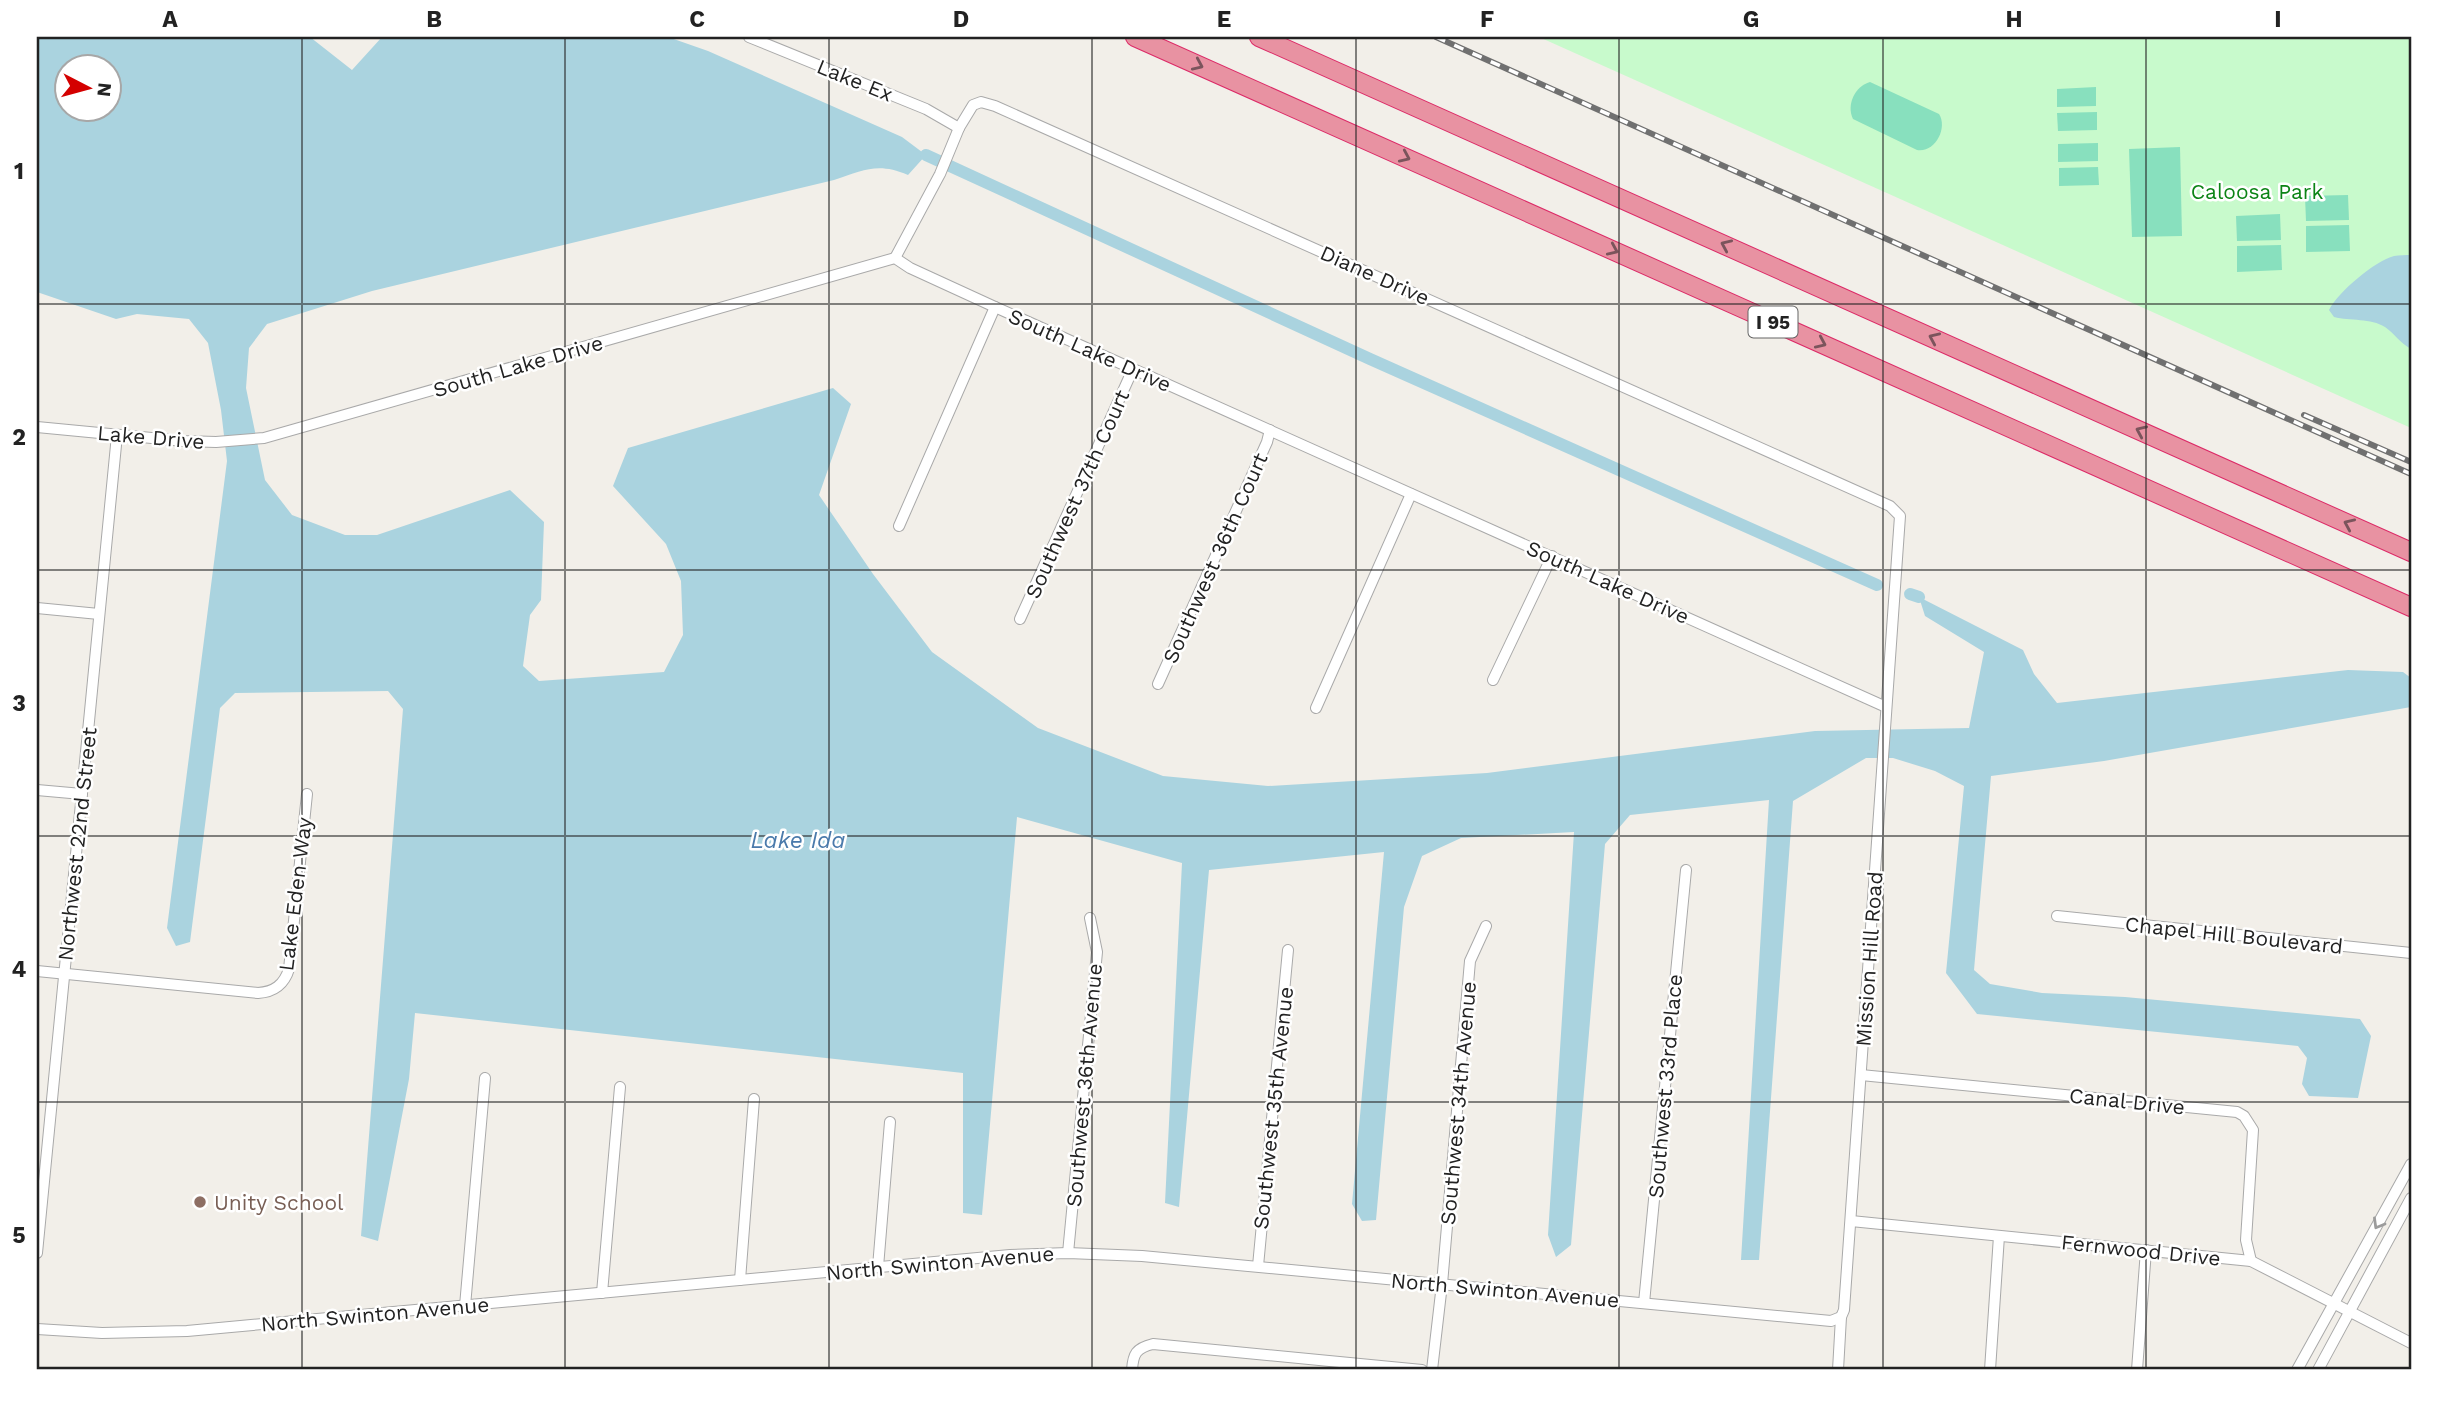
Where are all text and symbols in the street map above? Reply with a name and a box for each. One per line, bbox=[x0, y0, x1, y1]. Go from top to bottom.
text: A bbox=[162, 6, 178, 33]
text: B bbox=[426, 6, 442, 33]
text: C bbox=[689, 6, 705, 33]
text: D bbox=[953, 6, 969, 33]
text: E bbox=[1217, 6, 1231, 33]
text: F bbox=[1480, 6, 1494, 33]
text: G bbox=[1743, 6, 1759, 33]
text: H bbox=[2005, 6, 2023, 33]
text: I bbox=[2274, 6, 2282, 33]
north arrow bbox=[52, 52, 122, 122]
street label: Lake Ex bbox=[813, 53, 897, 107]
one-way arrow bbox=[1190, 57, 1203, 71]
text: N bbox=[92, 82, 117, 98]
one-way arrow bbox=[1398, 149, 1410, 163]
text: 1 bbox=[14, 158, 24, 185]
park label: Caloosa Park bbox=[2191, 179, 2323, 204]
one-way arrow bbox=[1721, 239, 1733, 253]
street label: Diane Drive bbox=[1316, 240, 1434, 310]
one-way arrow bbox=[1606, 242, 1618, 256]
street label: South Lake Drive bbox=[1005, 303, 1175, 397]
road number: I 95 bbox=[1748, 306, 1798, 338]
street label: South Lake Drive bbox=[430, 330, 606, 402]
one-way arrow bbox=[1928, 332, 1941, 346]
one-way arrow bbox=[1814, 335, 1826, 349]
street label: Southwest 37th Court bbox=[1020, 386, 1134, 602]
street label: Lake Drive bbox=[96, 420, 206, 454]
text: 2 bbox=[12, 424, 26, 451]
one-way arrow bbox=[2136, 425, 2148, 439]
street label: Southwest 36th Court bbox=[1157, 449, 1273, 667]
one-way arrow bbox=[2344, 518, 2356, 532]
street label: South Lake Drive bbox=[1523, 535, 1693, 629]
text: 3 bbox=[12, 690, 26, 717]
street label: Northwest 22nd Street bbox=[52, 726, 102, 962]
street label: Lake Eden Way bbox=[273, 816, 317, 972]
water label: Lake Ida bbox=[751, 827, 845, 854]
street label: Mission Hill Road bbox=[1850, 871, 1888, 1047]
street label: Chapel Hill Boulevard bbox=[2124, 911, 2344, 959]
text: 4 bbox=[12, 956, 27, 983]
street label: Southwest 36th Avenue bbox=[1061, 962, 1107, 1208]
street label: Southwest 33rd Place bbox=[1643, 973, 1687, 1199]
street label: Southwest 34th Avenue bbox=[1435, 980, 1481, 1226]
street label: Southwest 35th Avenue bbox=[1248, 985, 1298, 1231]
street label: Canal Drive bbox=[2068, 1082, 2186, 1120]
place label: Unity School bbox=[214, 1190, 344, 1215]
marker: Unity School bbox=[192, 1194, 208, 1210]
one-way arrow bbox=[2373, 1216, 2386, 1229]
text: 5 bbox=[12, 1222, 26, 1249]
street label: Fernwood Drive bbox=[2060, 1229, 2222, 1271]
street label: North Swinton Avenue bbox=[825, 1241, 1055, 1285]
street label: North Swinton Avenue bbox=[1390, 1268, 1620, 1312]
street label: North Swinton Avenue bbox=[260, 1292, 490, 1336]

